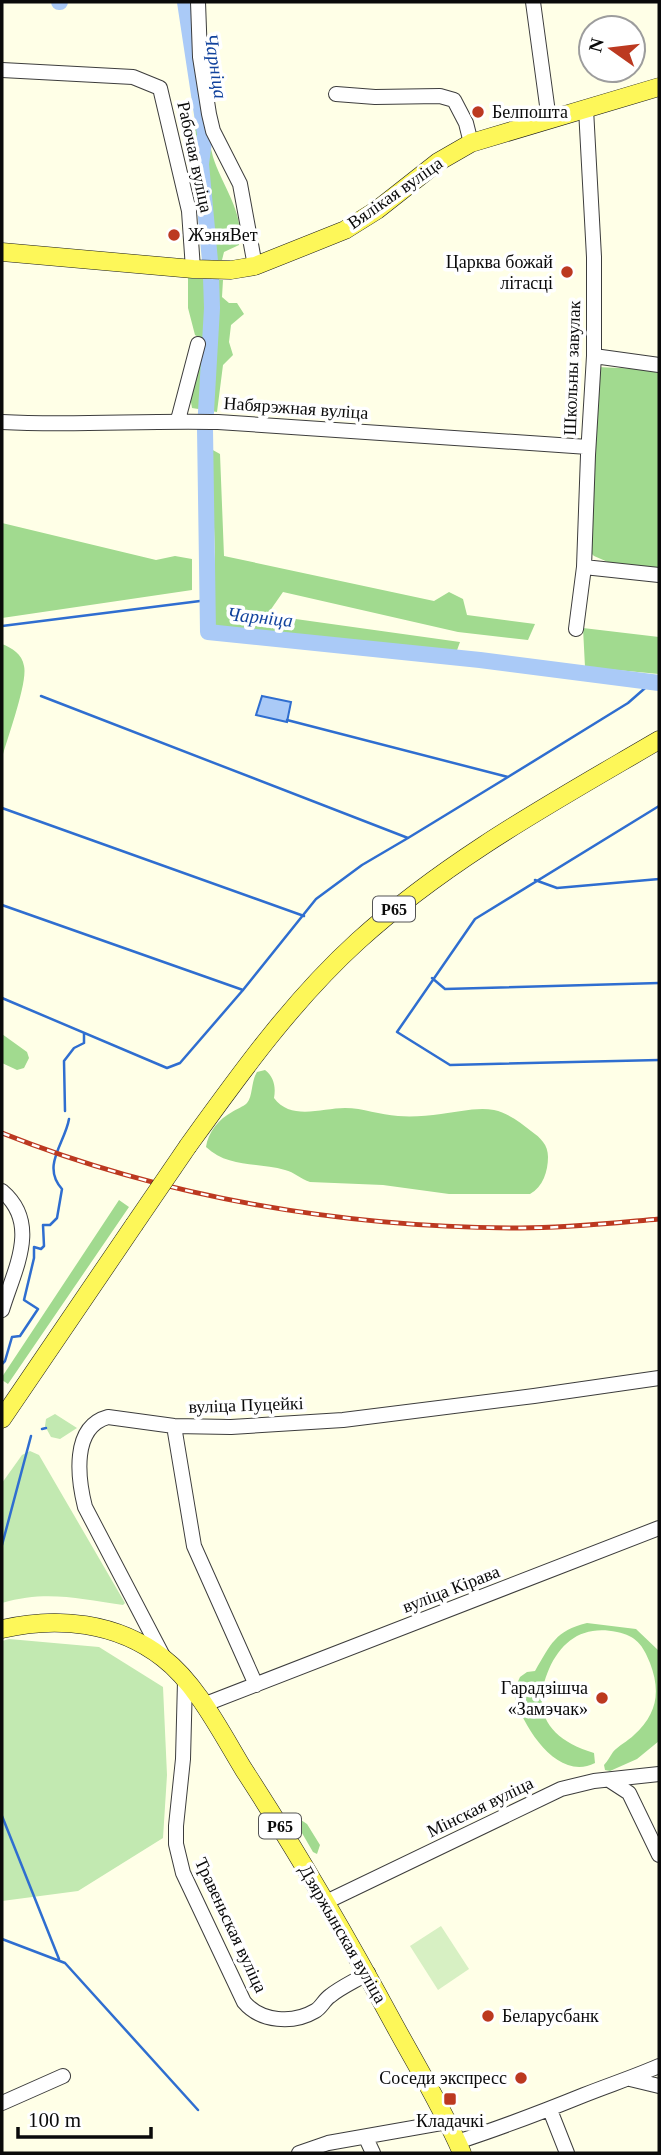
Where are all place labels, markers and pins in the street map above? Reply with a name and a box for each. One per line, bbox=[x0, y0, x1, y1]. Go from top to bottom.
place label: Белпошта bbox=[492, 102, 568, 122]
marker: Белпошта bbox=[470, 104, 486, 120]
place label: ЖэняВет bbox=[188, 225, 258, 245]
marker: ЖэняВет bbox=[166, 227, 182, 243]
place label: Царква божай літасці bbox=[446, 252, 553, 293]
marker: Царква божай літасці bbox=[559, 264, 575, 280]
place label: Гарадзішча «Замэчак» bbox=[501, 1678, 588, 1719]
marker: Гарадзішча «Замэчак» bbox=[594, 1690, 610, 1706]
place label: Беларусбанк bbox=[502, 2006, 599, 2026]
marker: Беларусбанк bbox=[480, 2008, 496, 2024]
place label: Соседи экспресс bbox=[379, 2068, 507, 2088]
marker: Соседи экспресс bbox=[513, 2070, 529, 2086]
marker: Кладачкі bbox=[442, 2091, 458, 2107]
place label: Кладачкі bbox=[416, 2111, 484, 2131]

